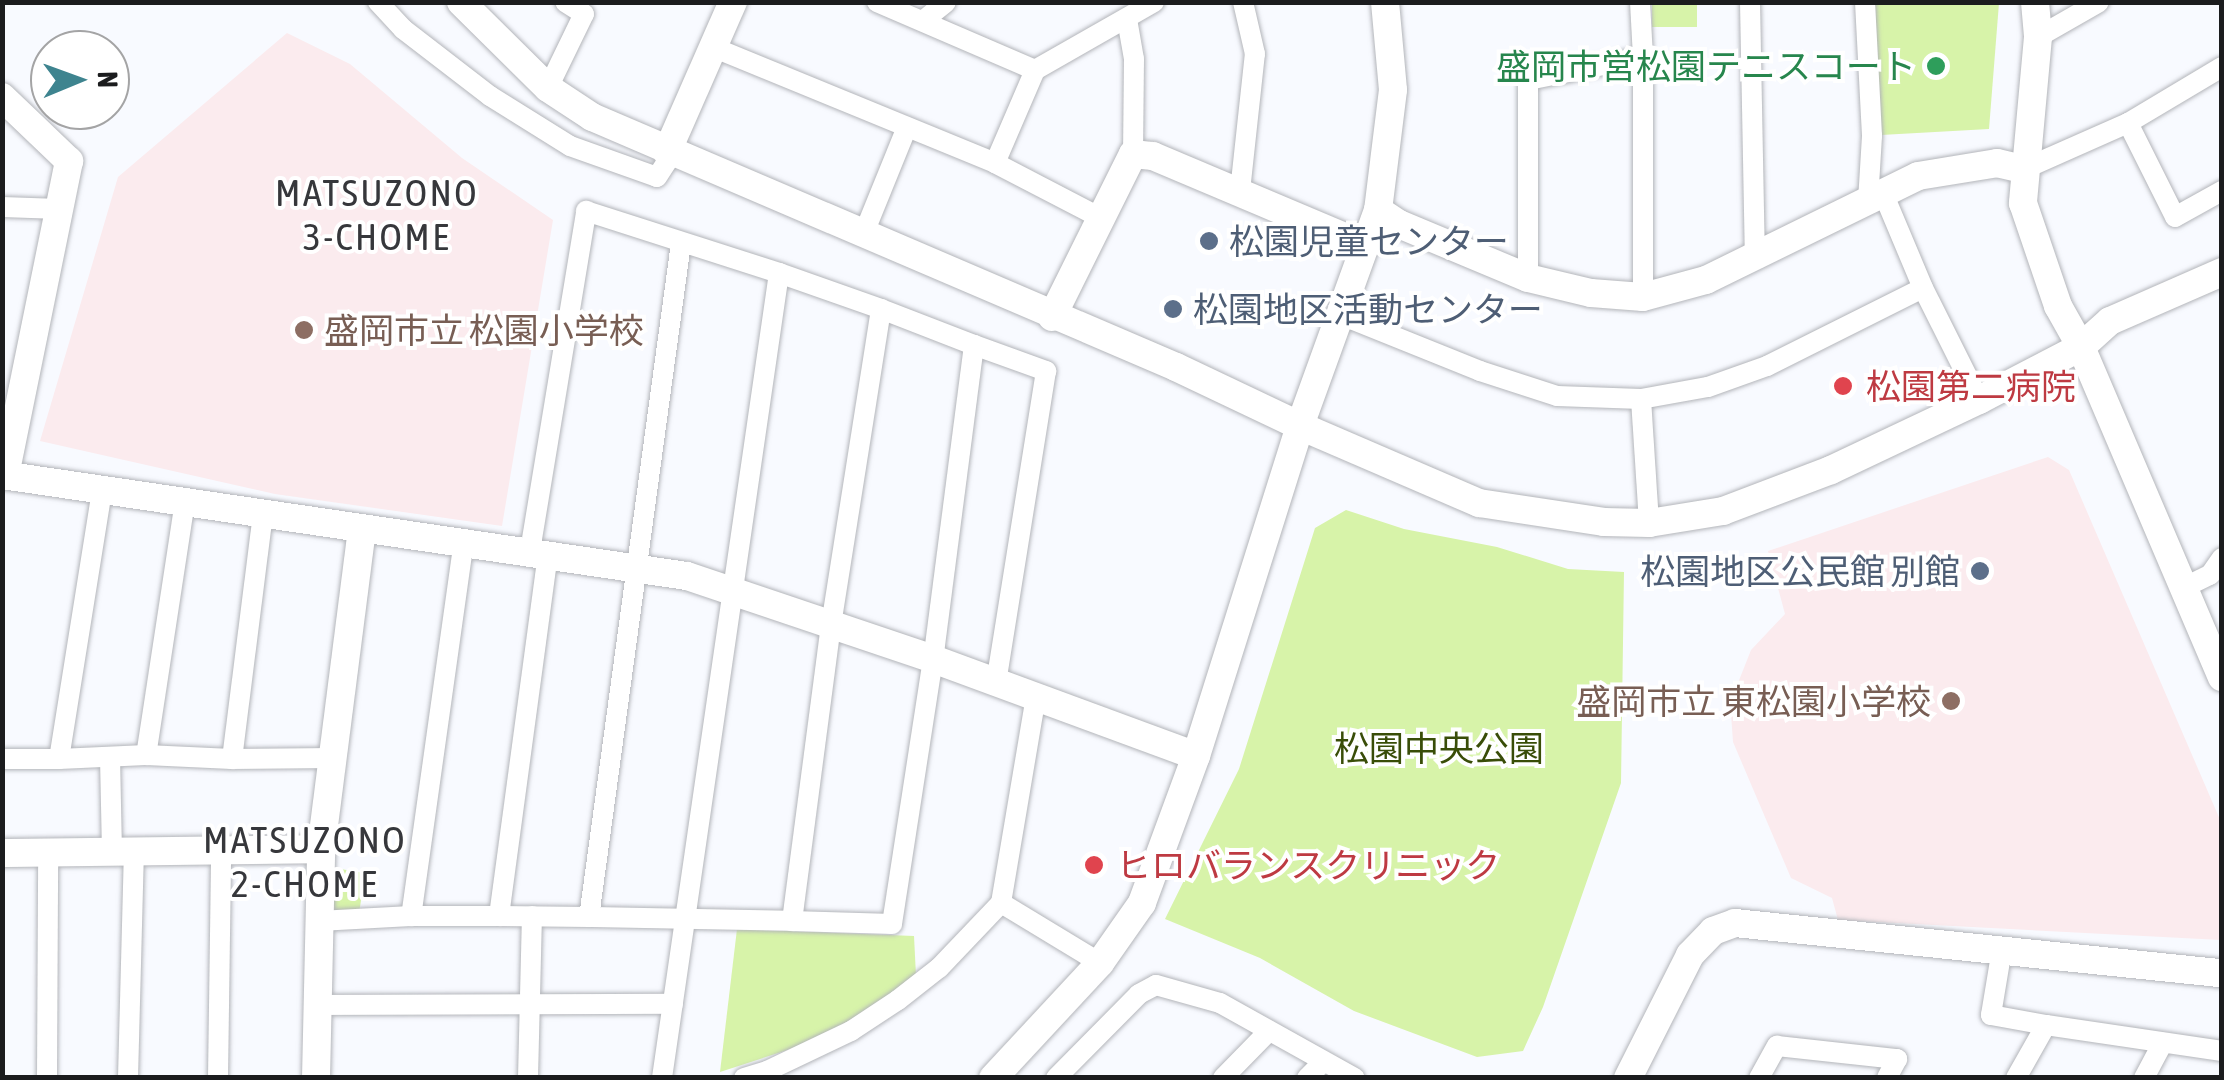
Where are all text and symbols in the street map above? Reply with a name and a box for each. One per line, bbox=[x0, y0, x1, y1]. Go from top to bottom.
north arrow bbox=[30, 30, 130, 130]
place label: 盛岡市営松園テニスコート bbox=[1496, 45, 1916, 87]
marker: 盛岡市営松園テニスコート bbox=[1925, 55, 1947, 77]
text: N bbox=[92, 71, 124, 88]
district label: MATSUZONO 3-CHOME bbox=[275, 170, 479, 260]
place label: 松園児童センター bbox=[1229, 220, 1509, 262]
marker: 松園児童センター bbox=[1198, 230, 1220, 252]
place label: 松園地区活動センター bbox=[1193, 288, 1543, 330]
marker: 松園地区活動センター bbox=[1162, 298, 1184, 320]
place label: 盛岡市立 松園小学校 bbox=[324, 309, 644, 351]
marker: 盛岡市立 松園小学校 bbox=[293, 319, 315, 341]
place label: 松園第二病院 bbox=[1866, 365, 2076, 407]
marker: 松園第二病院 bbox=[1830, 373, 1856, 399]
place label: 松園地区公民館 別館 bbox=[1640, 550, 1960, 592]
marker: 松園地区公民館 別館 bbox=[1969, 560, 1991, 582]
place label: 盛岡市立 東松園小学校 bbox=[1576, 680, 1931, 722]
marker: 盛岡市立 東松園小学校 bbox=[1940, 690, 1962, 712]
park label: 松園中央公園 bbox=[1334, 727, 1544, 769]
district label: MATSUZONO 2-CHOME bbox=[203, 817, 407, 906]
place label: ヒロバランスクリニック bbox=[1116, 844, 1501, 886]
marker: ヒロバランスクリニック bbox=[1081, 852, 1107, 878]

